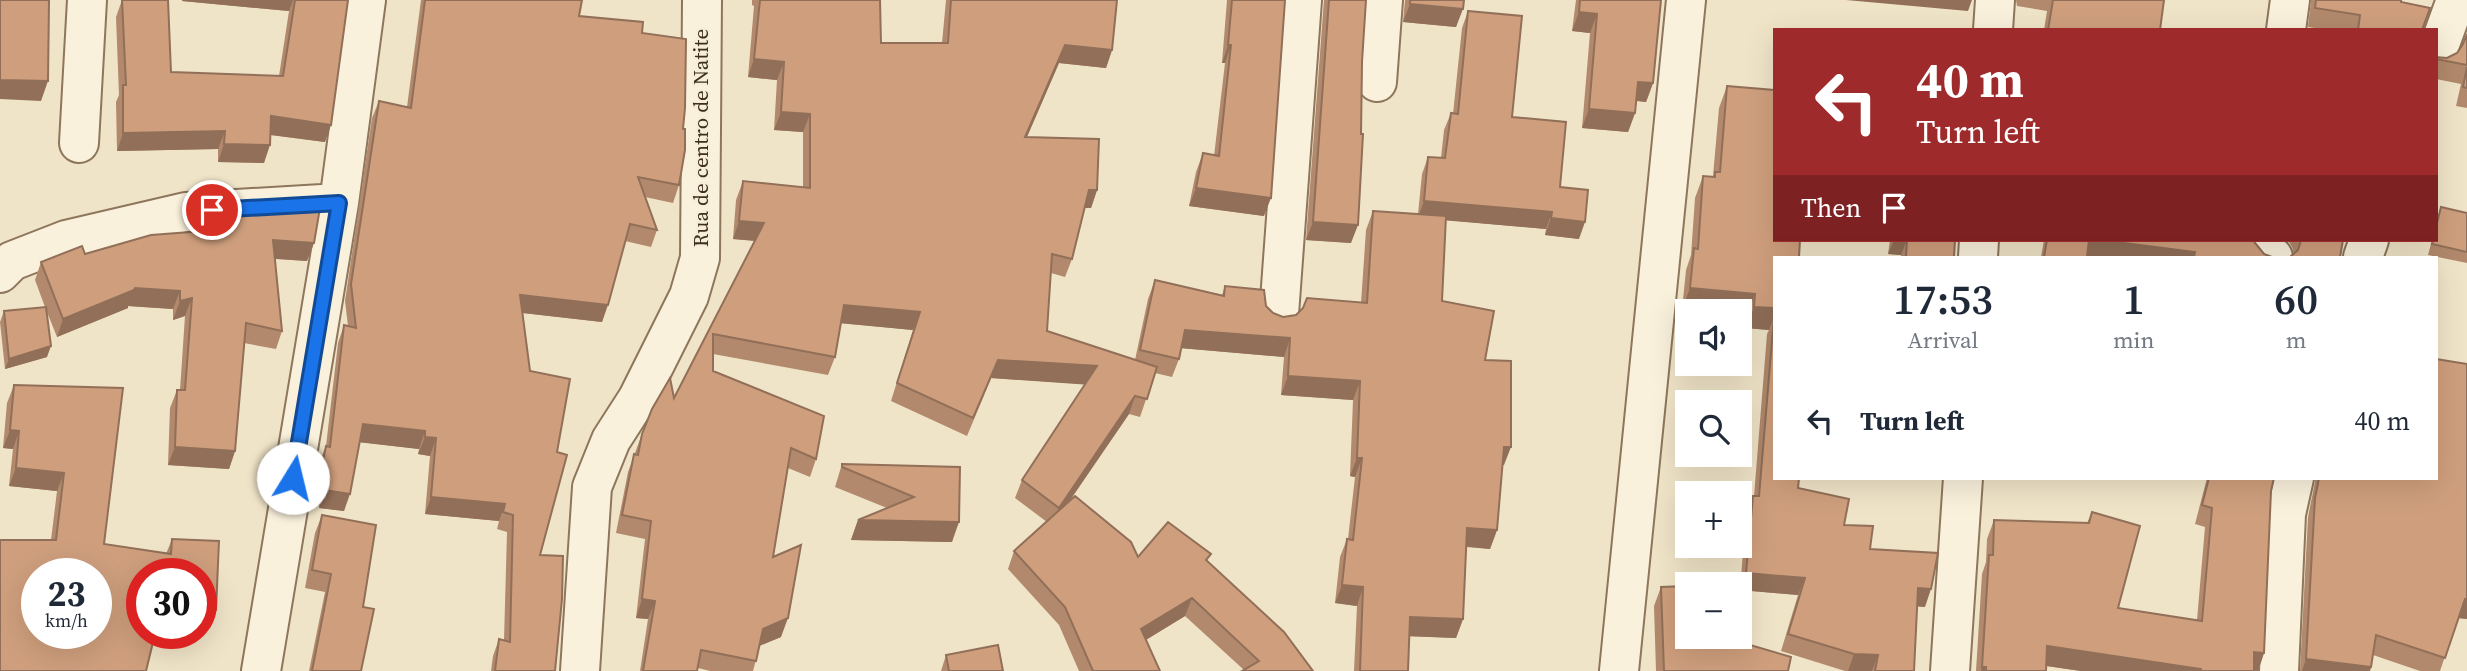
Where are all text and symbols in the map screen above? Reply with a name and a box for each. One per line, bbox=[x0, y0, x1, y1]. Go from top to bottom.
street label: Rua de centro de Natite bbox=[686, 29, 715, 247]
text: 40 m bbox=[1916, 46, 2024, 113]
icon: left bbox=[1801, 56, 1892, 147]
text: Turn left bbox=[1916, 110, 2040, 154]
pin bbox=[182, 180, 242, 240]
icon: arrive bbox=[1875, 189, 1913, 227]
text: Then bbox=[1801, 190, 1861, 226]
icon: arrive bbox=[193, 191, 231, 229]
text: 17:53 bbox=[1893, 270, 1993, 328]
text: 1 bbox=[2123, 270, 2145, 328]
text: 60 bbox=[2274, 270, 2318, 328]
map controls bbox=[1675, 299, 1752, 649]
button: sound bbox=[1675, 299, 1752, 376]
text: Arrival bbox=[1907, 324, 1978, 356]
text: min bbox=[2113, 324, 2154, 356]
text: m bbox=[2286, 324, 2307, 356]
button: search bbox=[1675, 390, 1752, 467]
icon: left bbox=[1801, 402, 1839, 440]
text: Turn left bbox=[1860, 403, 1964, 439]
text: 40 m bbox=[2355, 403, 2410, 439]
position arrow bbox=[256, 441, 330, 515]
button: + bbox=[1675, 481, 1752, 558]
speed limit sign: 30 bbox=[126, 558, 217, 649]
text: 23 bbox=[48, 570, 85, 618]
button: − bbox=[1675, 572, 1752, 649]
text: km/h bbox=[45, 608, 88, 633]

